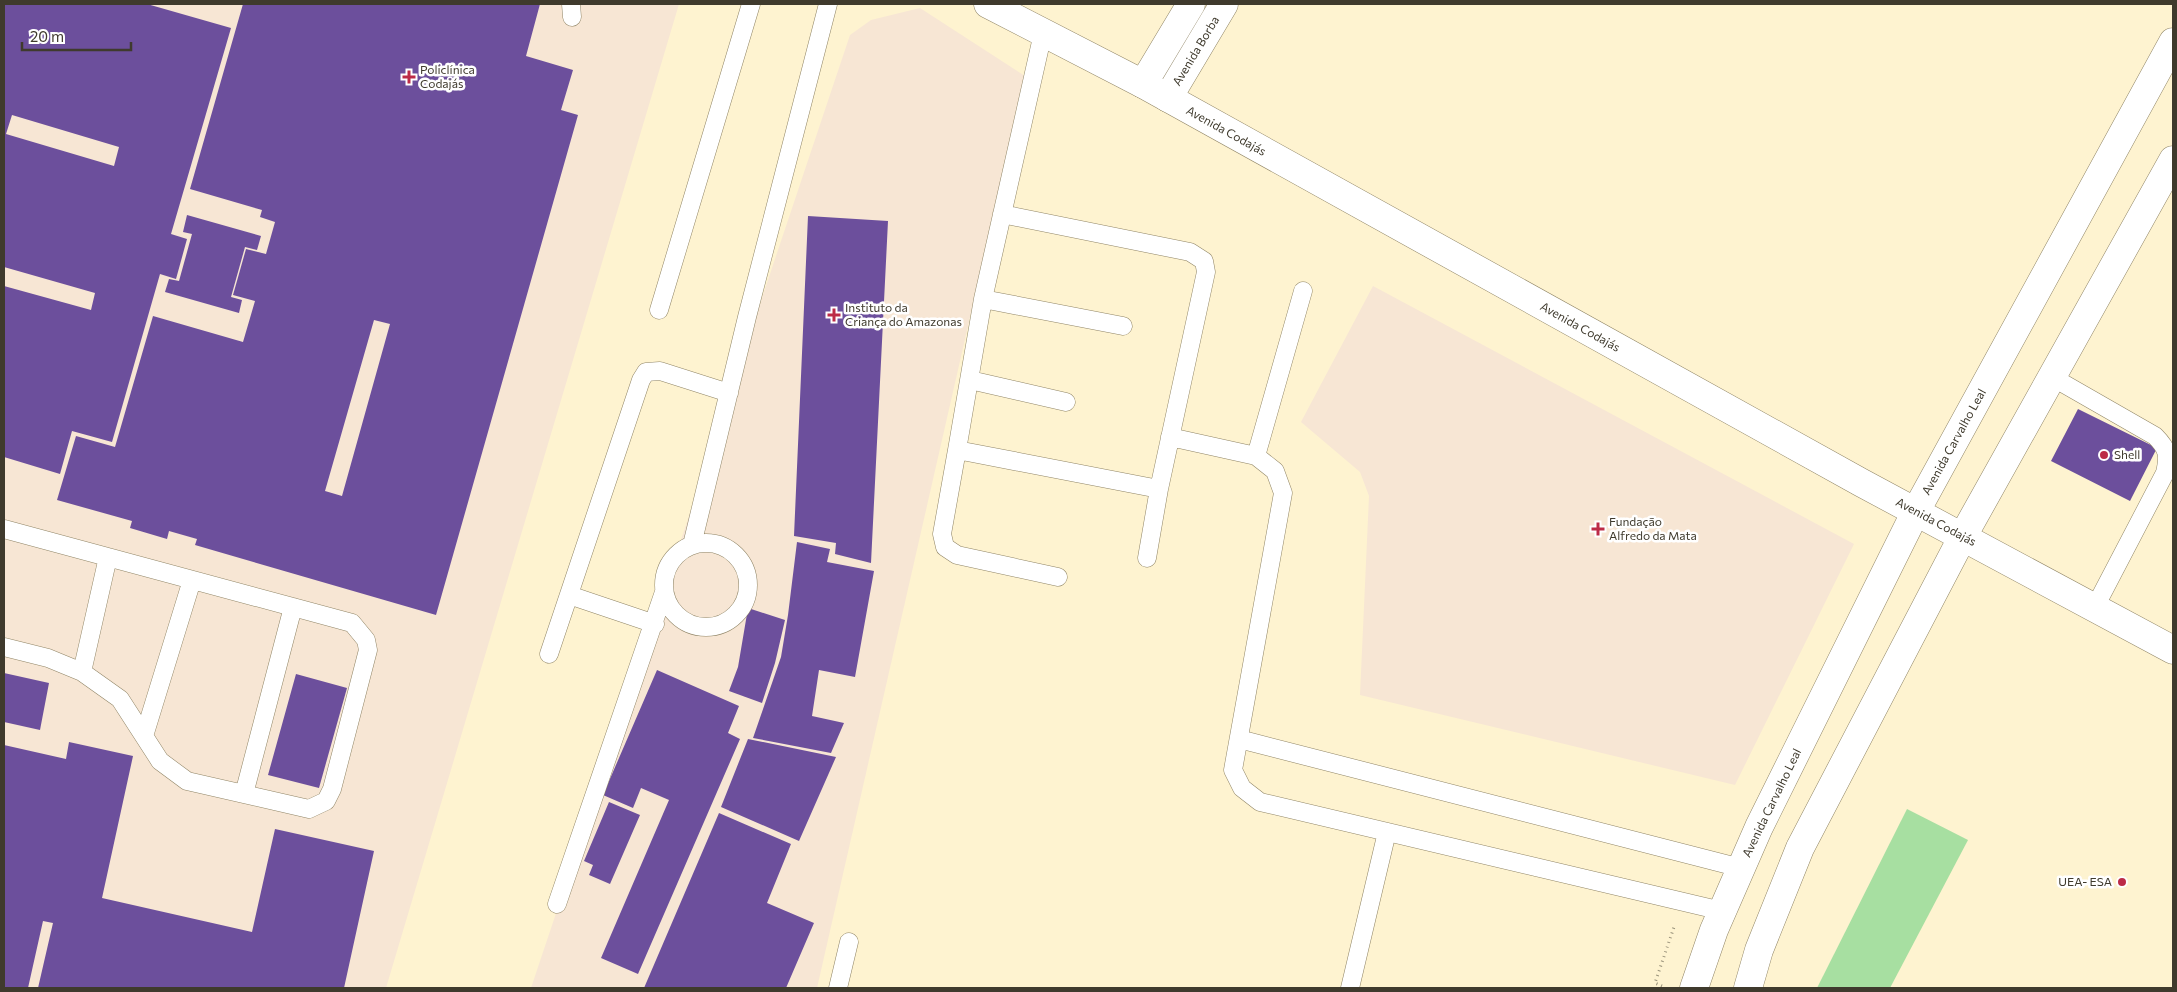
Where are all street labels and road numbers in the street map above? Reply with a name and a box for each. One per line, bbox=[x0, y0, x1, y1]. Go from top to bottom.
street label: Avenida Borba bbox=[1169, 13, 1221, 88]
street label: Avenida Codajás bbox=[1184, 102, 1269, 158]
street label: Avenida Codajás bbox=[1538, 298, 1623, 354]
street label: Avenida Carvalho Leal bbox=[1918, 386, 1988, 497]
street label: Avenida Codajás bbox=[1894, 494, 1979, 548]
street label: Avenida Carvalho Leal bbox=[1739, 746, 1803, 859]

